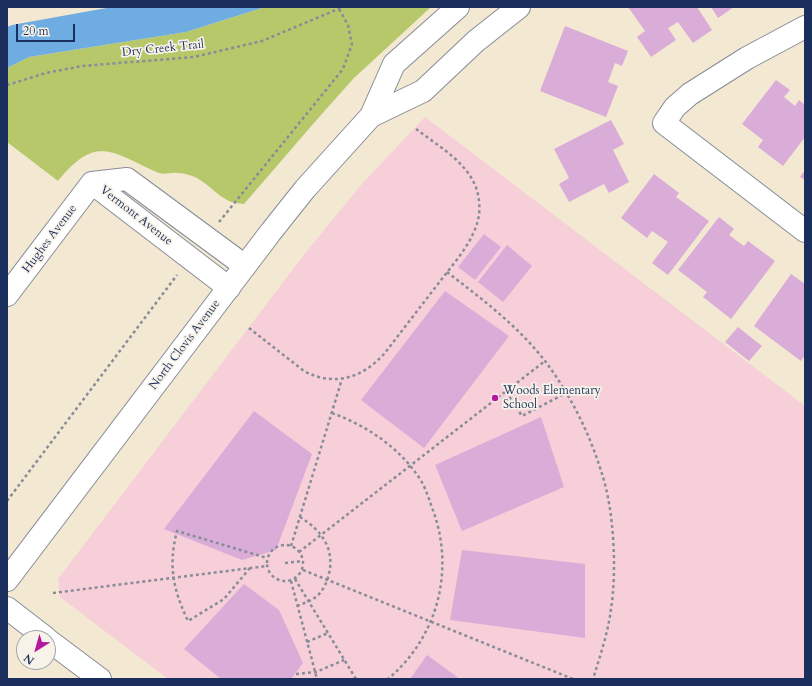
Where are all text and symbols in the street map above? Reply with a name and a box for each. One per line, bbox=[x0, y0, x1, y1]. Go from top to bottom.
scale bar bbox=[18, 16, 77, 42]
text: 20 m bbox=[23, 23, 49, 39]
street label: Dry Creek Trail bbox=[121, 38, 205, 60]
street label: Vermont Avenue bbox=[97, 183, 175, 249]
street label: Hughes Avenue bbox=[20, 202, 80, 276]
street label: North Clovis Avenue bbox=[146, 297, 224, 393]
place label: Woods Elementary School bbox=[503, 384, 601, 412]
marker: Woods Elementary School bbox=[490, 393, 500, 403]
north arrow bbox=[16, 630, 56, 670]
text: N bbox=[21, 650, 37, 668]

